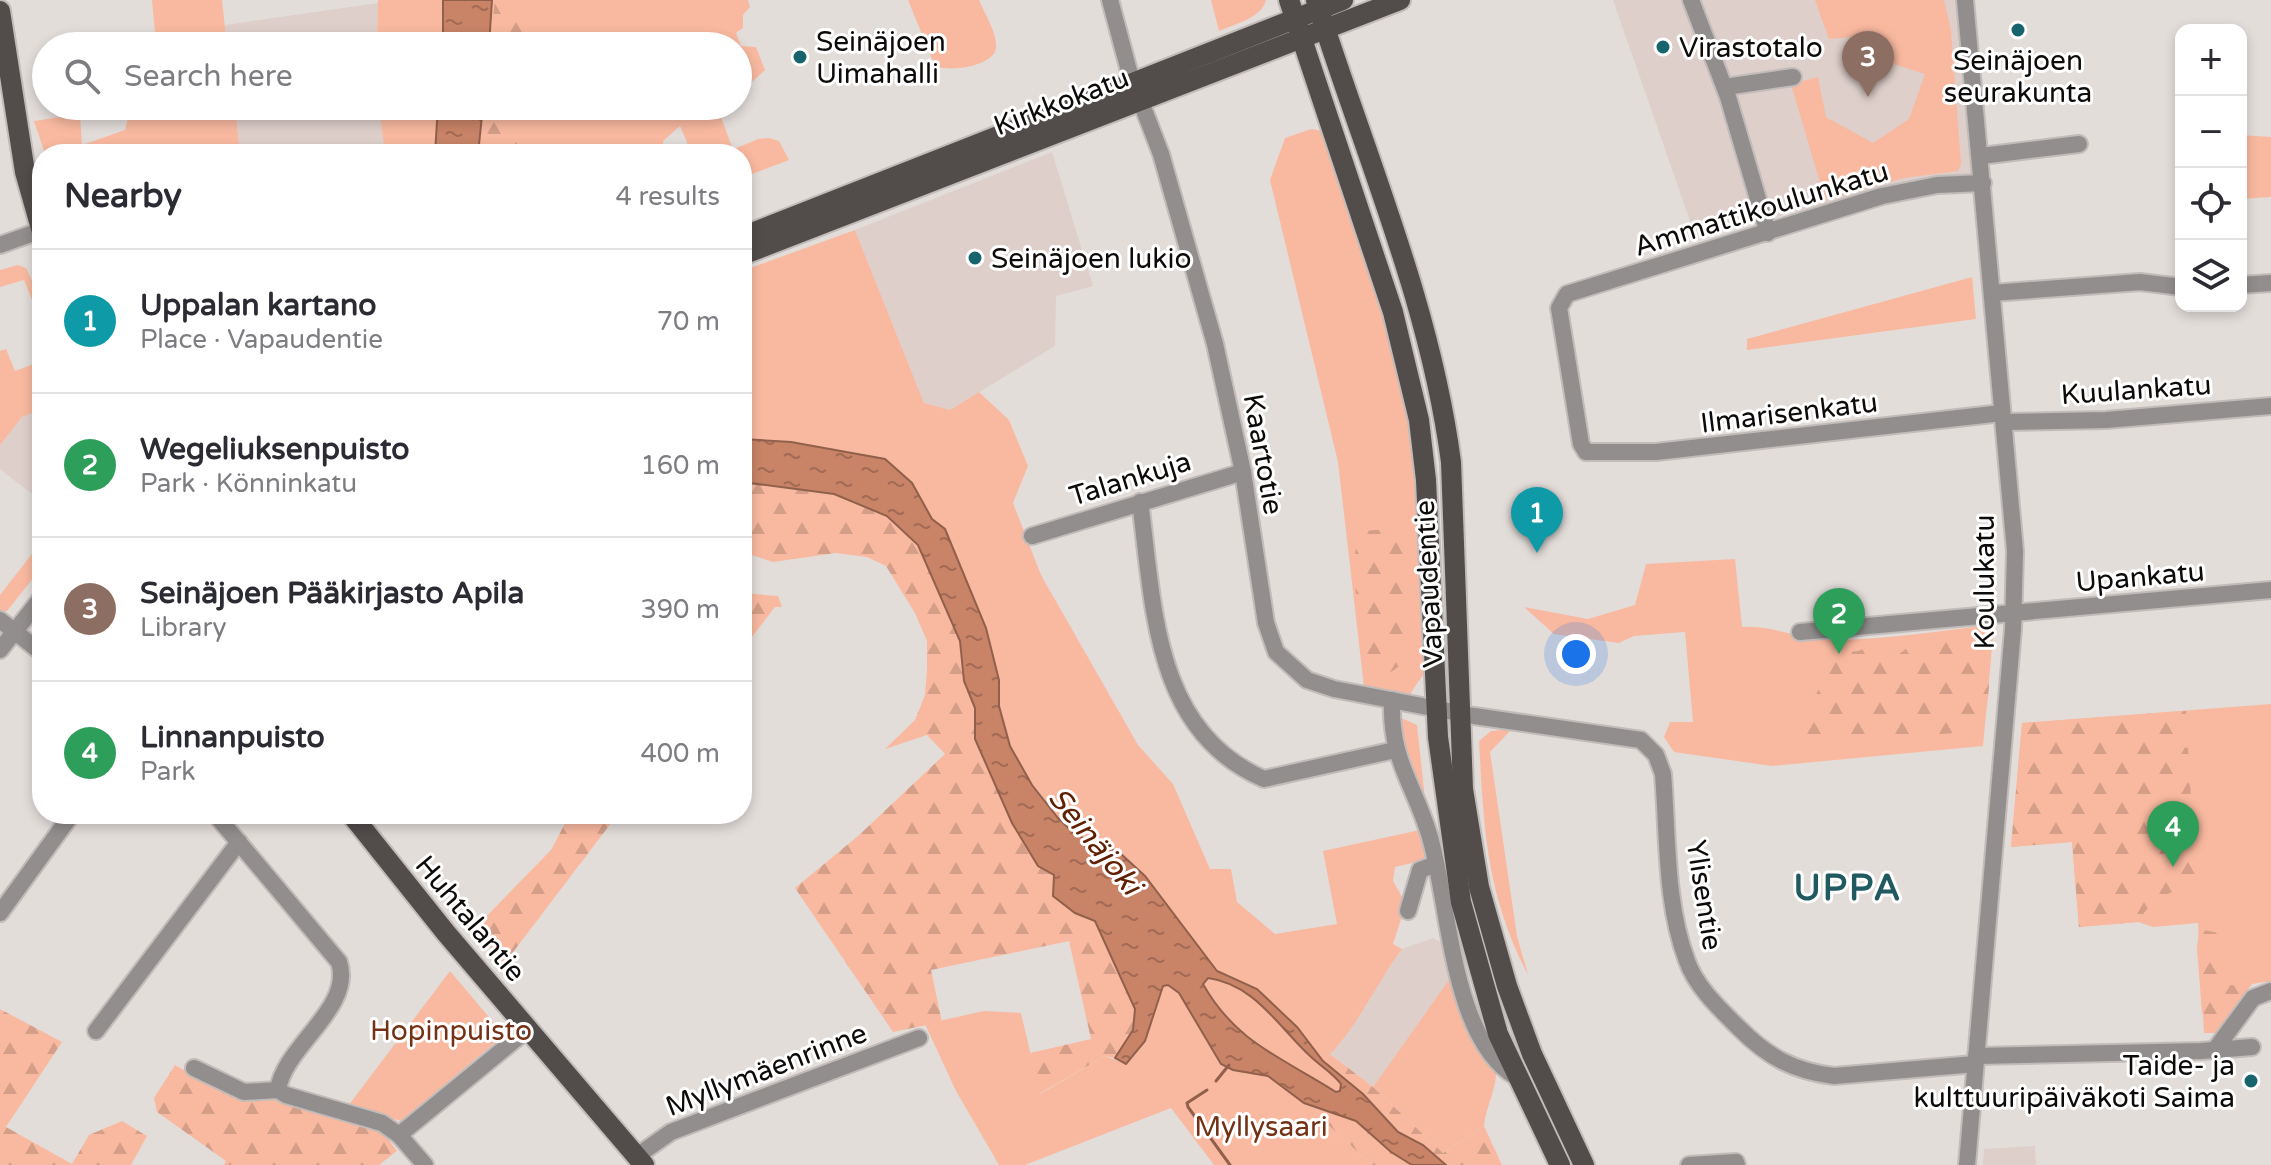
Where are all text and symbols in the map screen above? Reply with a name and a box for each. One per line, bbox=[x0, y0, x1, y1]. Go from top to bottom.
marker: Seinäjoen seurakunta bbox=[2009, 21, 2027, 39]
map controls bbox=[2175, 24, 2247, 312]
button: + bbox=[2175, 24, 2247, 96]
place label: Seinäjoen Uimahalli bbox=[816, 25, 946, 91]
place label: Virastotalo bbox=[1679, 31, 1823, 65]
pin: 3 bbox=[1842, 31, 1894, 97]
search box bbox=[32, 32, 752, 120]
marker: Virastotalo bbox=[1654, 38, 1672, 56]
place label: Seinäjoen seurakunta bbox=[1944, 44, 2092, 110]
marker: Seinäjoen Uimahalli bbox=[791, 48, 809, 66]
icon: search bbox=[60, 54, 104, 98]
text: Search here bbox=[124, 58, 293, 95]
street label: Kirkkokatu bbox=[989, 61, 1134, 143]
button: − bbox=[2175, 96, 2247, 168]
street label: Ammattikoulunkatu bbox=[1630, 154, 1893, 264]
button: locate bbox=[2175, 168, 2247, 240]
text: Nearby bbox=[64, 176, 182, 217]
text: 4 results bbox=[615, 181, 720, 212]
button: layers bbox=[2175, 240, 2247, 312]
place label: Seinäjoen lukio bbox=[991, 242, 1191, 276]
marker: Seinäjoen lukio bbox=[966, 249, 984, 267]
text: Uppalan kartano bbox=[140, 287, 377, 324]
text: 1 bbox=[82, 306, 98, 337]
text: 70 m bbox=[657, 306, 720, 337]
text: Place · Vapaudentie bbox=[140, 324, 383, 355]
street label: Kuulankatu bbox=[2060, 368, 2212, 412]
street label: Ilmarisenkatu bbox=[1699, 385, 1880, 441]
street label: Kaartotie bbox=[1236, 391, 1290, 517]
text: Wegeliuksenpuisto bbox=[140, 431, 409, 468]
street label: Talankuja bbox=[1065, 444, 1195, 514]
text: 2 bbox=[82, 450, 98, 481]
text: 160 m bbox=[640, 450, 720, 481]
text: Park · Könninkatu bbox=[140, 468, 357, 499]
pin: 1 bbox=[1511, 487, 1563, 553]
street label: Vapaudentie bbox=[1408, 499, 1450, 669]
street label: Koulukatu bbox=[1968, 515, 2002, 650]
street label: Upankatu bbox=[2074, 554, 2206, 600]
text: Seinäjoen Pääkirjasto Apila bbox=[140, 575, 524, 612]
pin: 2 bbox=[1813, 588, 1865, 654]
text: 3 bbox=[82, 594, 98, 625]
text: 390 m bbox=[640, 594, 720, 625]
text: Library bbox=[140, 612, 226, 643]
your location bbox=[1556, 634, 1596, 674]
text: Linnanpuisto bbox=[140, 719, 325, 756]
text: 4 bbox=[82, 738, 98, 769]
text: 400 m bbox=[640, 738, 720, 769]
text: Park bbox=[140, 756, 196, 787]
water label: Seinäjoki bbox=[1040, 780, 1151, 905]
pin: 4 bbox=[2147, 801, 2199, 867]
street label: Ylisentie bbox=[1679, 838, 1729, 953]
street label: Huhtalantie bbox=[408, 849, 533, 989]
district label: UPPA bbox=[1794, 867, 1902, 910]
park label: Hopinpuisto bbox=[370, 1014, 532, 1048]
street label: Myllymäenrinne bbox=[661, 1016, 872, 1124]
place label: Taide- ja kulttuuripäiväkoti Saima bbox=[1913, 1049, 2235, 1115]
marker: Taide- ja kulttuuripäiväkoti Saima bbox=[2242, 1072, 2260, 1090]
park label: Myllysaari bbox=[1194, 1110, 1328, 1144]

